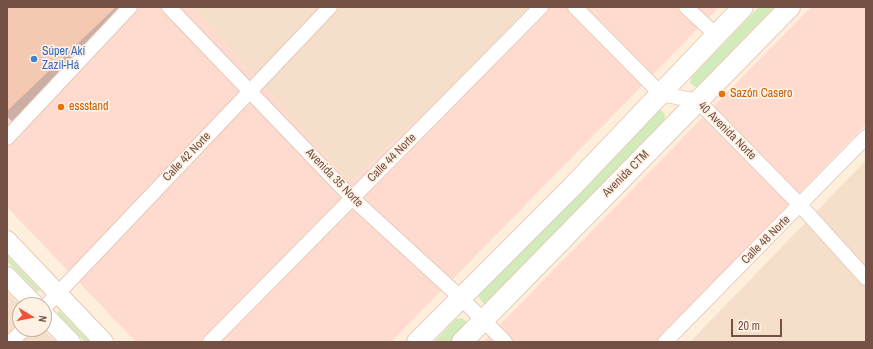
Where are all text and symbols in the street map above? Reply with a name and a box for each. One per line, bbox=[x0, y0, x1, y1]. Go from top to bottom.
place label: Súper Akí Zazil-Há bbox=[42, 45, 85, 73]
marker: Súper Akí Zazil-Há bbox=[29, 54, 39, 64]
place label: Sazón Casero bbox=[730, 87, 792, 101]
marker: Sazón Casero bbox=[717, 89, 727, 99]
street label: 40 Avenida Norte bbox=[695, 99, 759, 163]
place label: essstand bbox=[69, 100, 108, 114]
marker: essstand bbox=[56, 102, 66, 112]
street label: Calle 42 Norte bbox=[160, 129, 214, 185]
street label: Calle 44 Norte bbox=[365, 131, 419, 185]
street label: Avenida 35 Norte bbox=[302, 146, 366, 210]
street label: Avenida CTM bbox=[600, 148, 652, 200]
street label: Calle 48 Norte bbox=[739, 213, 793, 267]
north arrow bbox=[12, 297, 52, 337]
scale bar bbox=[733, 311, 784, 337]
text: N bbox=[35, 314, 50, 323]
text: 20 m bbox=[738, 318, 760, 334]

